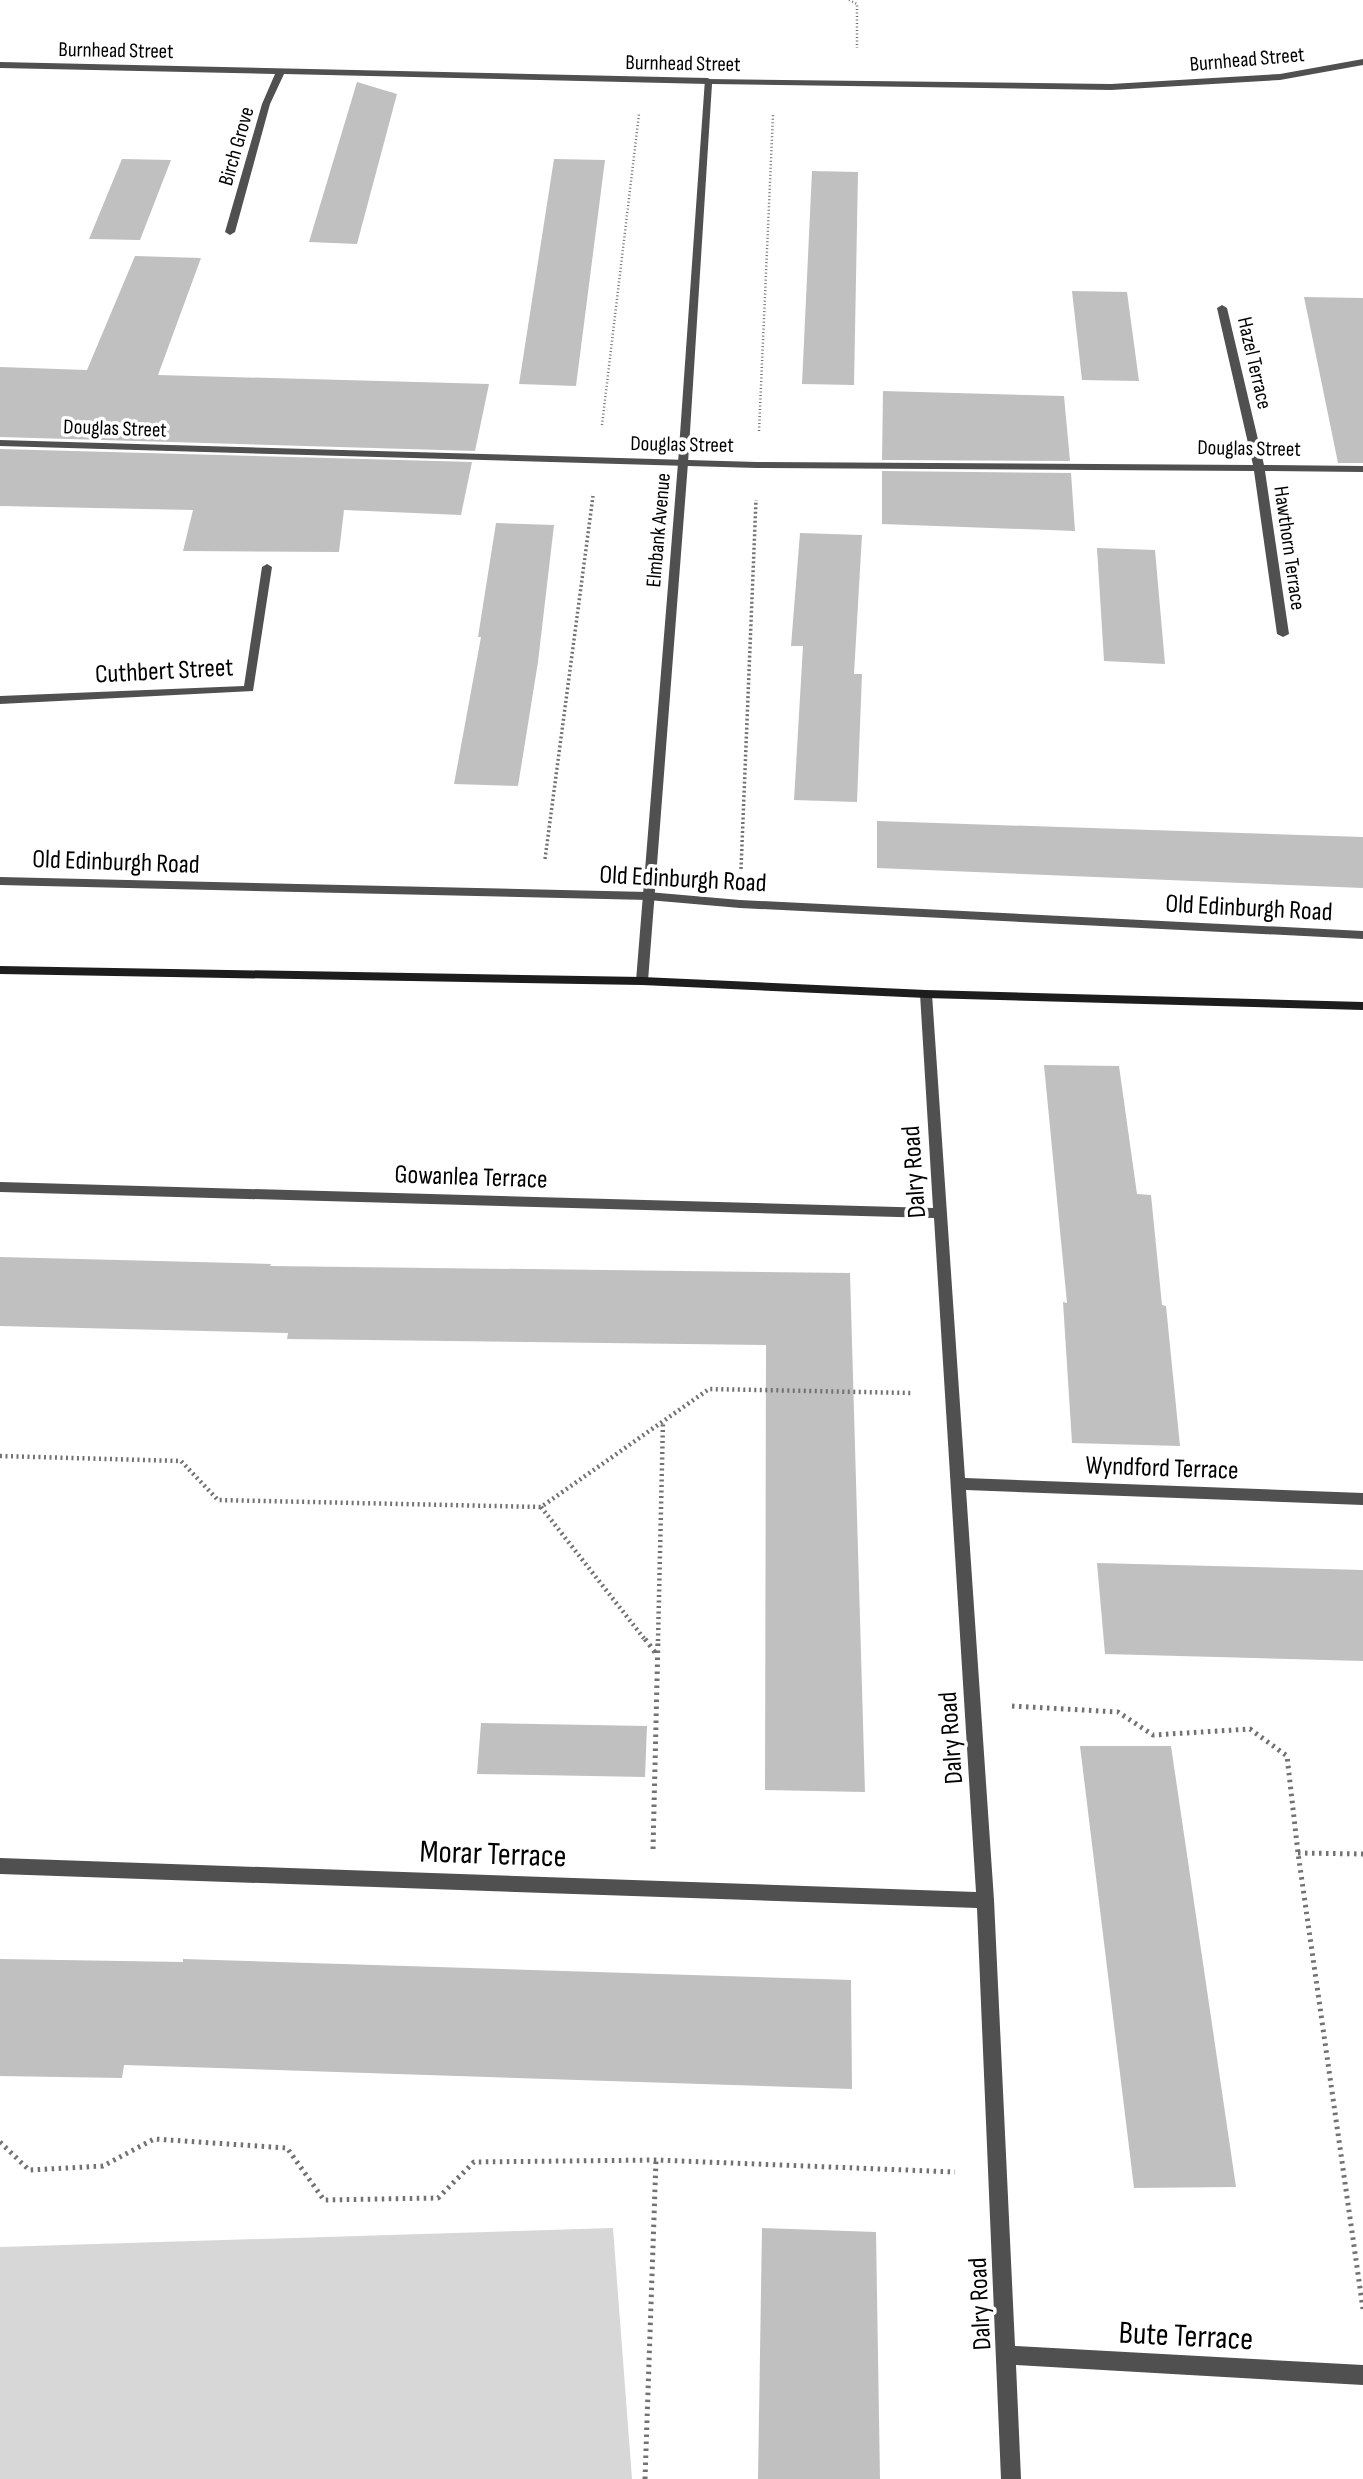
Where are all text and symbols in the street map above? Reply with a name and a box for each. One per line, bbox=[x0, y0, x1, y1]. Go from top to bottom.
street label: Burnhead Street bbox=[58, 37, 174, 64]
street label: Burnhead Street bbox=[1189, 42, 1305, 77]
street label: Burnhead Street bbox=[625, 50, 741, 77]
street label: Birch Grove bbox=[213, 104, 260, 188]
street label: Hazel Terrace bbox=[1232, 315, 1277, 412]
street label: Douglas Street bbox=[63, 414, 167, 443]
street label: Douglas Street bbox=[630, 431, 734, 458]
street label: Douglas Street bbox=[1197, 435, 1301, 462]
street label: Elmbank Avenue bbox=[641, 472, 676, 588]
street label: Hawthorn Terrace bbox=[1268, 484, 1311, 612]
street label: Cuthbert Street bbox=[94, 652, 234, 691]
street label: Old Edinburgh Road bbox=[32, 844, 200, 881]
street label: Old Edinburgh Road bbox=[599, 860, 767, 899]
street label: Old Edinburgh Road bbox=[1165, 889, 1333, 928]
street label: Dalry Road bbox=[896, 1125, 933, 1219]
street label: Gowanlea Terrace bbox=[394, 1159, 548, 1196]
street label: Wyndford Terrace bbox=[1085, 1450, 1239, 1487]
street label: Dalry Road bbox=[933, 1691, 970, 1785]
street label: Morar Terrace bbox=[419, 1832, 567, 1877]
street label: Dalry Road bbox=[963, 2257, 998, 2351]
street label: Bute Terrace bbox=[1118, 2314, 1254, 2359]

